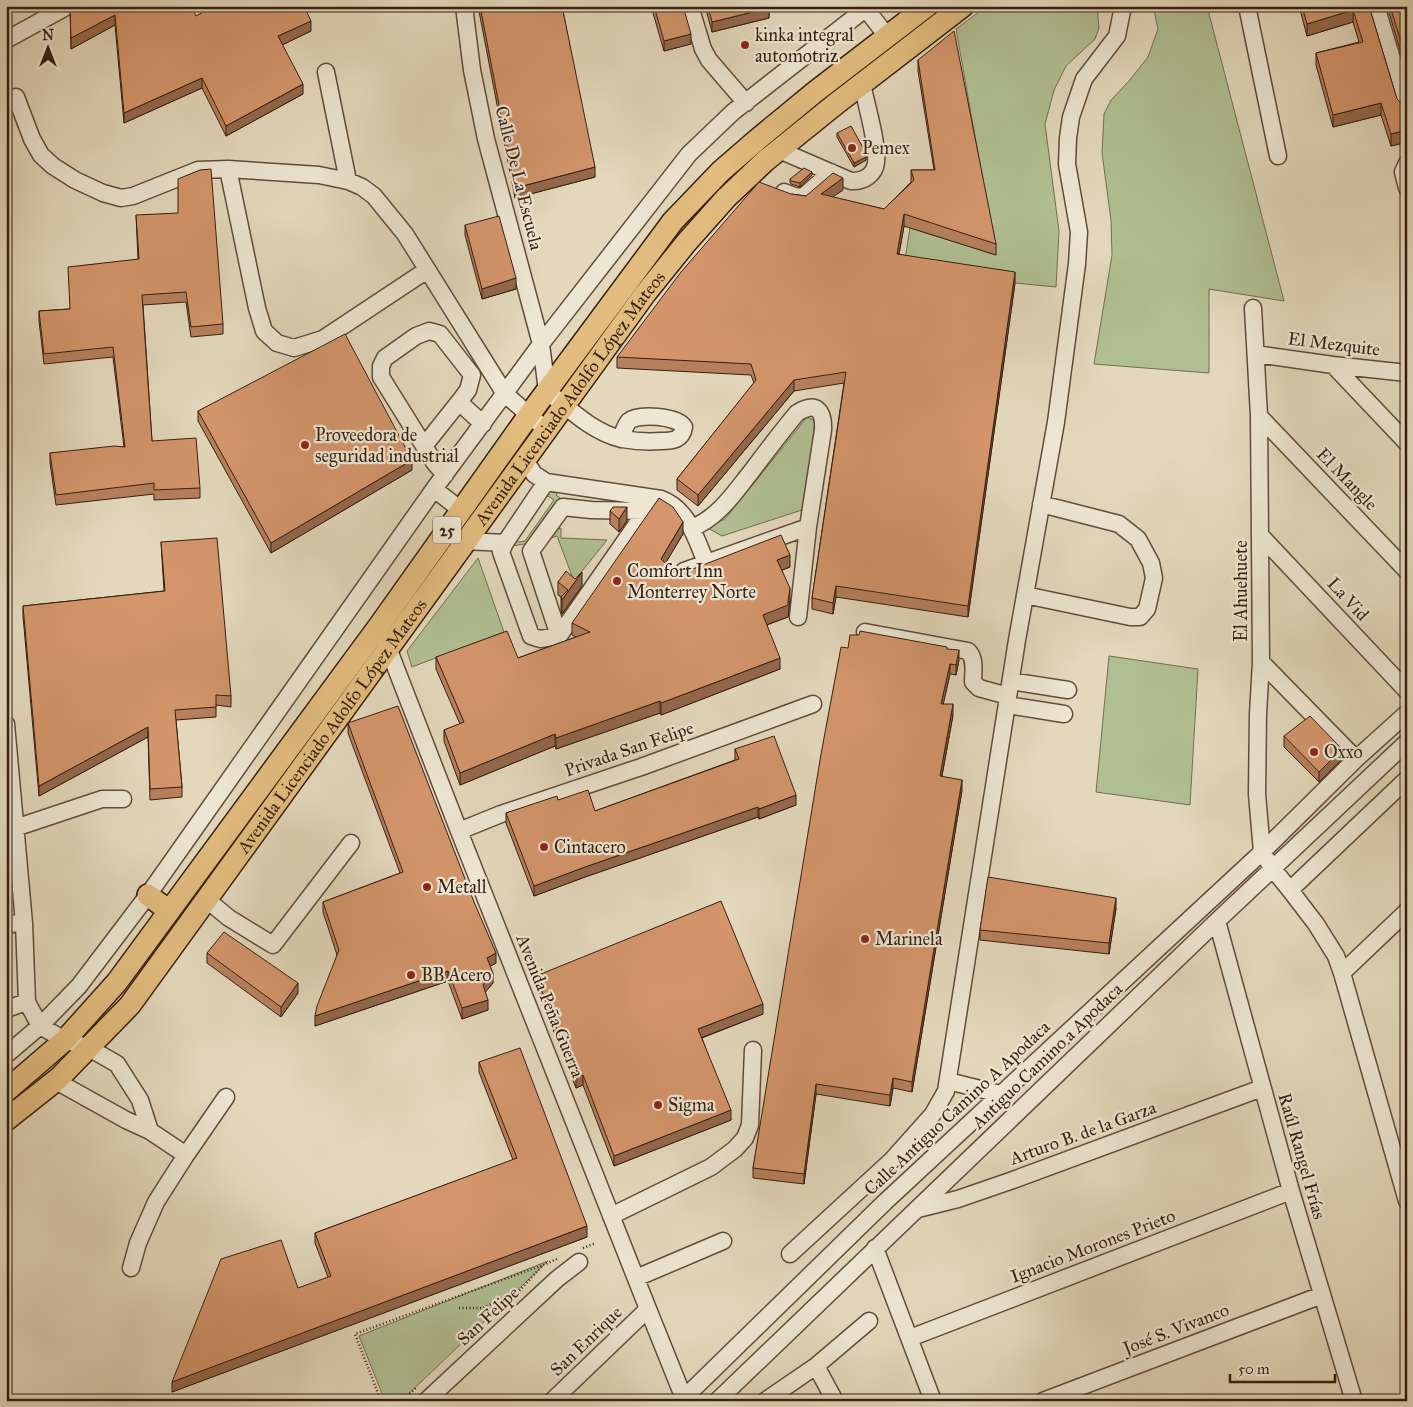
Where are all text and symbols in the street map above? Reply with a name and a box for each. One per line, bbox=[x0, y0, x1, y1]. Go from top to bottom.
north arrow bbox=[22, 22, 72, 72]
place label: kinka integral automotriz bbox=[755, 24, 854, 67]
text: N bbox=[42, 27, 54, 44]
marker: kinka integral automotriz bbox=[739, 39, 751, 51]
street label: Calle De La Escuela bbox=[490, 104, 548, 253]
place label: Pemex bbox=[862, 137, 910, 159]
marker: Pemex bbox=[846, 142, 858, 154]
street label: Avenida Licenciado Adolfo López Mateos bbox=[470, 267, 670, 530]
street label: El Mezquite bbox=[1286, 327, 1381, 362]
place label: Proveedora de seguridad industrial bbox=[315, 424, 459, 468]
marker: Proveedora de seguridad industrial bbox=[299, 439, 311, 451]
street label: El Mangle bbox=[1311, 443, 1382, 515]
road number: 25 bbox=[433, 516, 461, 544]
street label: El Ahuehuete bbox=[1230, 540, 1252, 642]
place label: Comfort Inn Monterrey Norte bbox=[627, 560, 756, 603]
street label: La Vid bbox=[1322, 573, 1374, 625]
marker: Comfort Inn Monterrey Norte bbox=[611, 575, 623, 587]
street label: Avenida Licenciado Adolfo López Mateos bbox=[232, 594, 432, 858]
street label: Privada San Felipe bbox=[562, 717, 696, 781]
place label: Oxxo bbox=[1324, 741, 1363, 763]
marker: Oxxo bbox=[1308, 746, 1320, 758]
place label: Cintacero bbox=[554, 836, 626, 858]
marker: Cintacero bbox=[538, 841, 550, 853]
place label: Metall bbox=[437, 876, 487, 898]
marker: Metall bbox=[421, 881, 433, 893]
place label: Marinela bbox=[875, 928, 943, 950]
street label: Avenida Peña Guerra bbox=[511, 930, 589, 1081]
marker: Marinela bbox=[859, 933, 871, 945]
place label: BB Acero bbox=[421, 964, 492, 986]
marker: BB Acero bbox=[405, 969, 417, 981]
street label: Antiguo Camino a Apodaca bbox=[966, 978, 1128, 1135]
street label: Calle Antiguo Camino A Apodaca bbox=[859, 1016, 1056, 1201]
street label: Raúl Rangel Frías bbox=[1272, 1090, 1331, 1222]
place label: Sigma bbox=[668, 1094, 715, 1117]
street label: Arturo B. de la Garza bbox=[1006, 1096, 1160, 1170]
marker: Sigma bbox=[652, 1099, 664, 1111]
street label: Ignacio Morones Prieto bbox=[1007, 1204, 1179, 1289]
street label: San Felipe bbox=[452, 1282, 524, 1350]
street label: José S. Vivanco bbox=[1118, 1299, 1233, 1361]
street label: San Enrique bbox=[545, 1301, 627, 1381]
scale bar bbox=[1230, 1352, 1336, 1384]
text: 50 m bbox=[1238, 1360, 1270, 1378]

